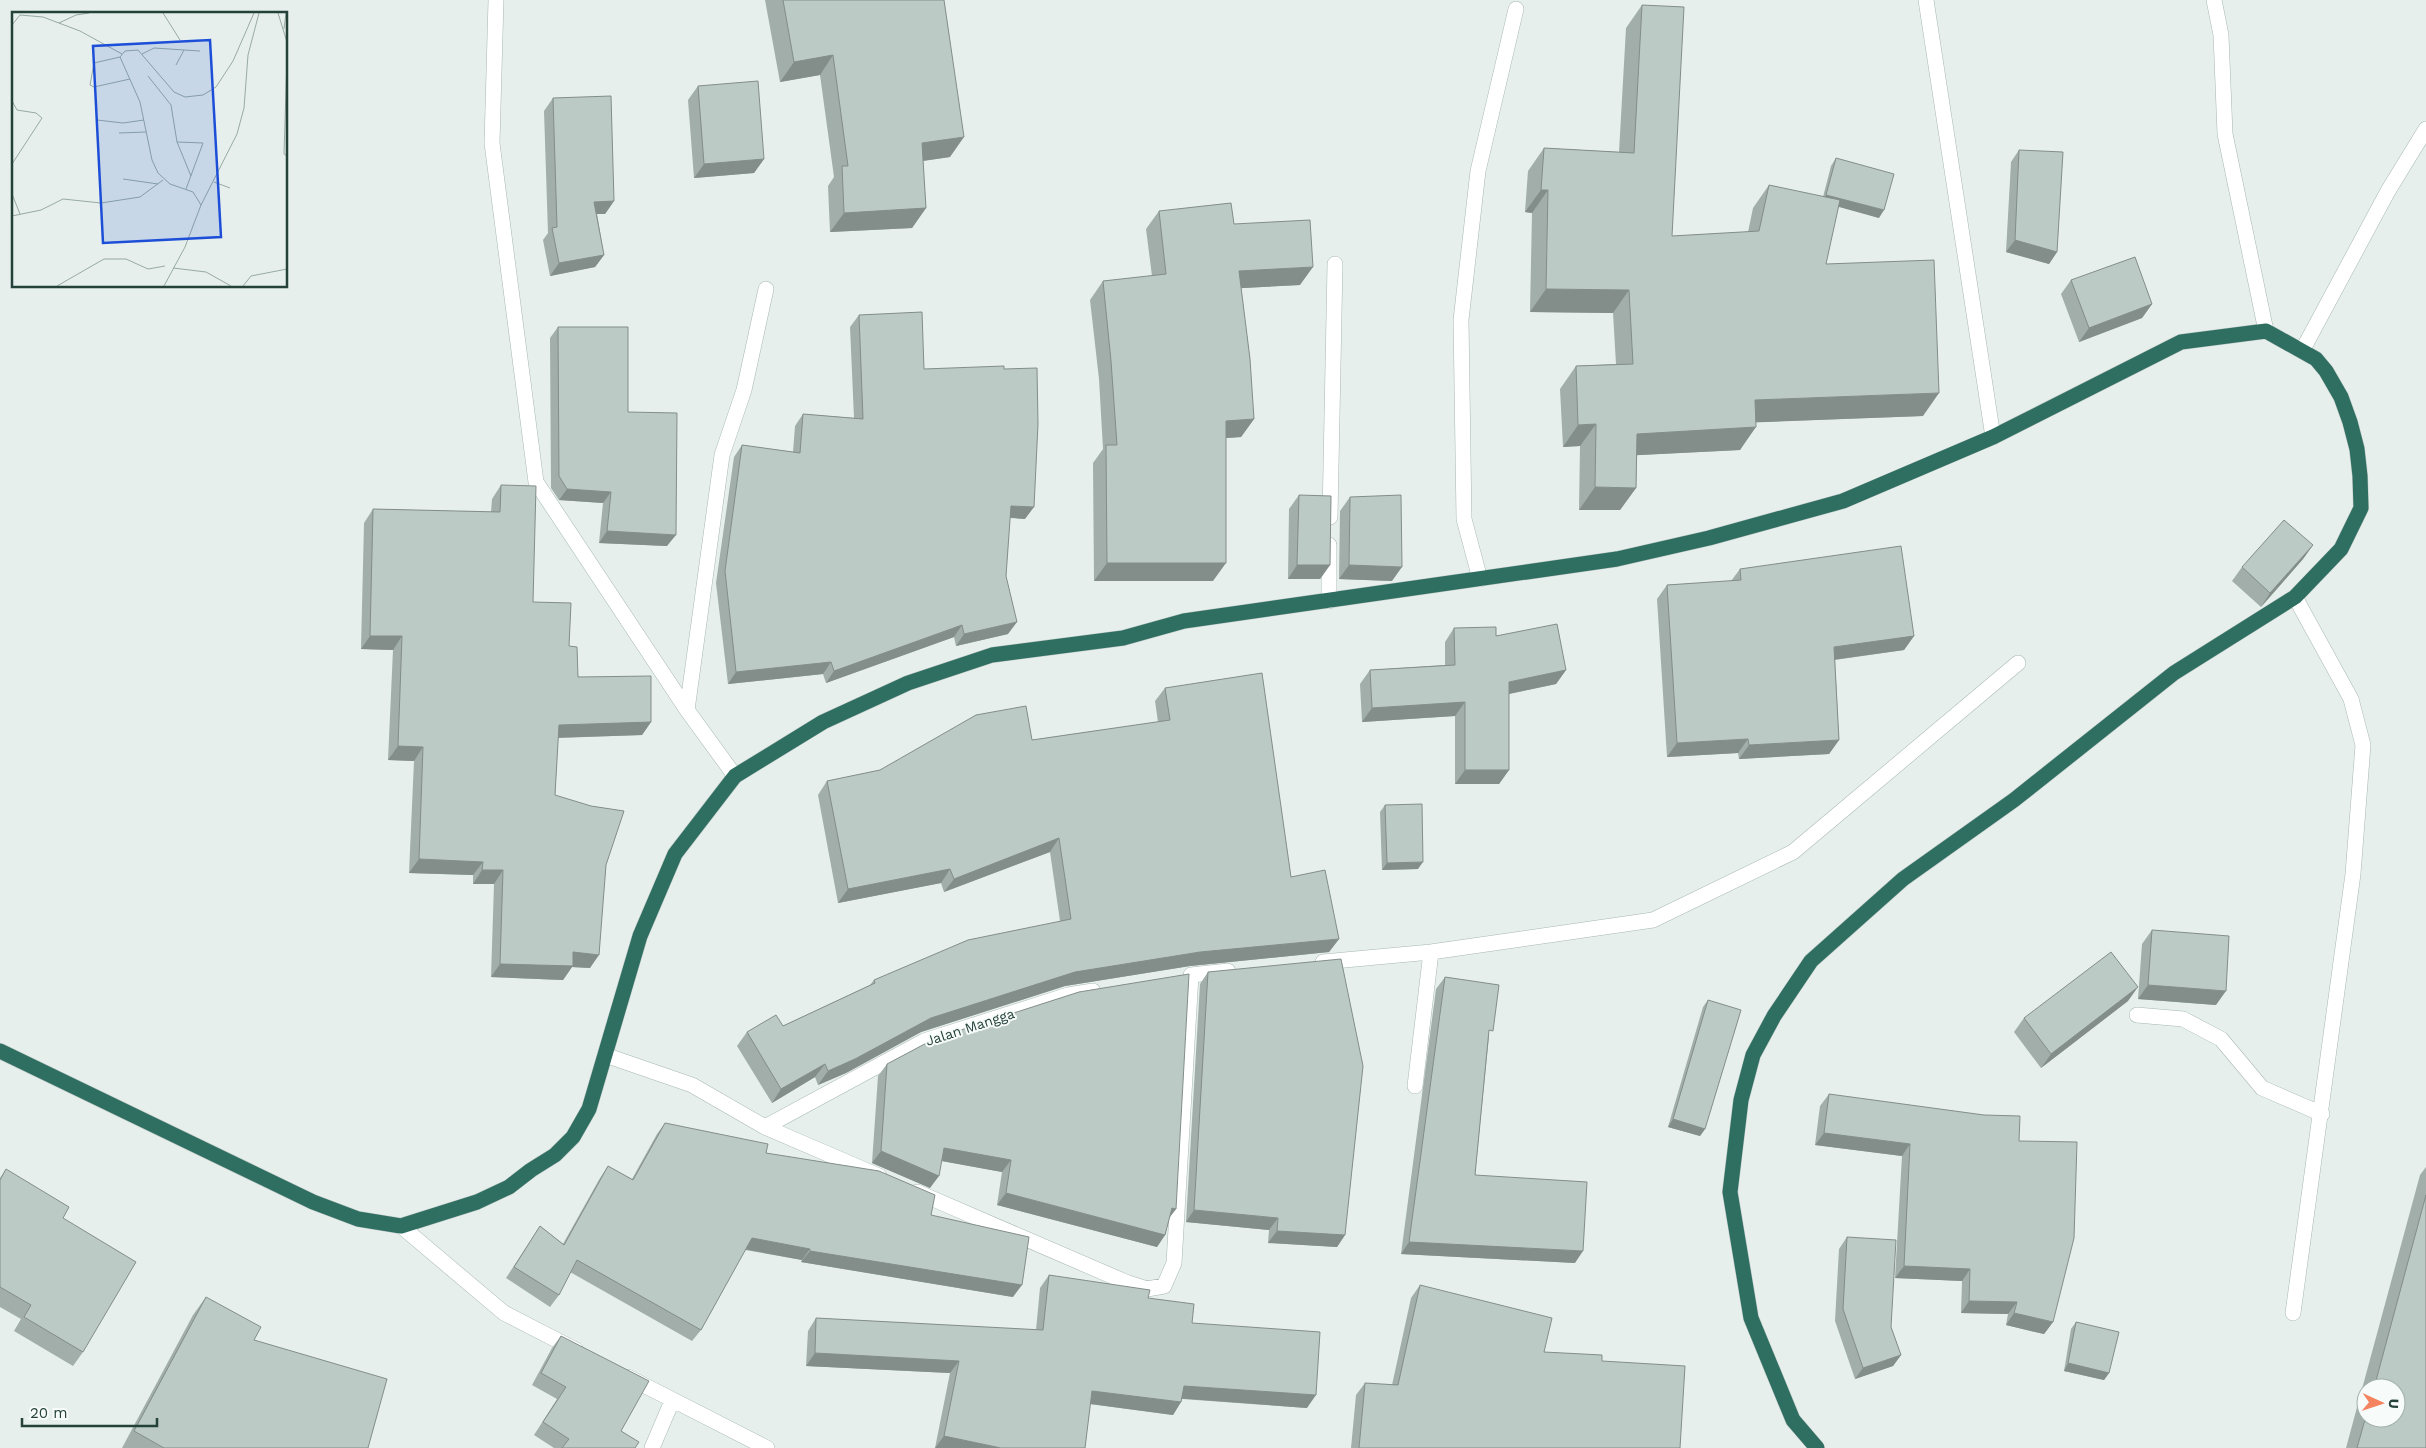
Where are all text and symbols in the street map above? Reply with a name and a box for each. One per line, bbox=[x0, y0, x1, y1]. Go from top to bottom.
inset map bbox=[12, 12, 288, 288]
street label: Jalan Mangga bbox=[924, 1005, 1017, 1049]
north arrow bbox=[2356, 1378, 2406, 1428]
scale bar bbox=[22, 1396, 158, 1428]
text: U bbox=[2386, 1398, 2402, 1409]
text: 20 m bbox=[30, 1404, 68, 1422]

